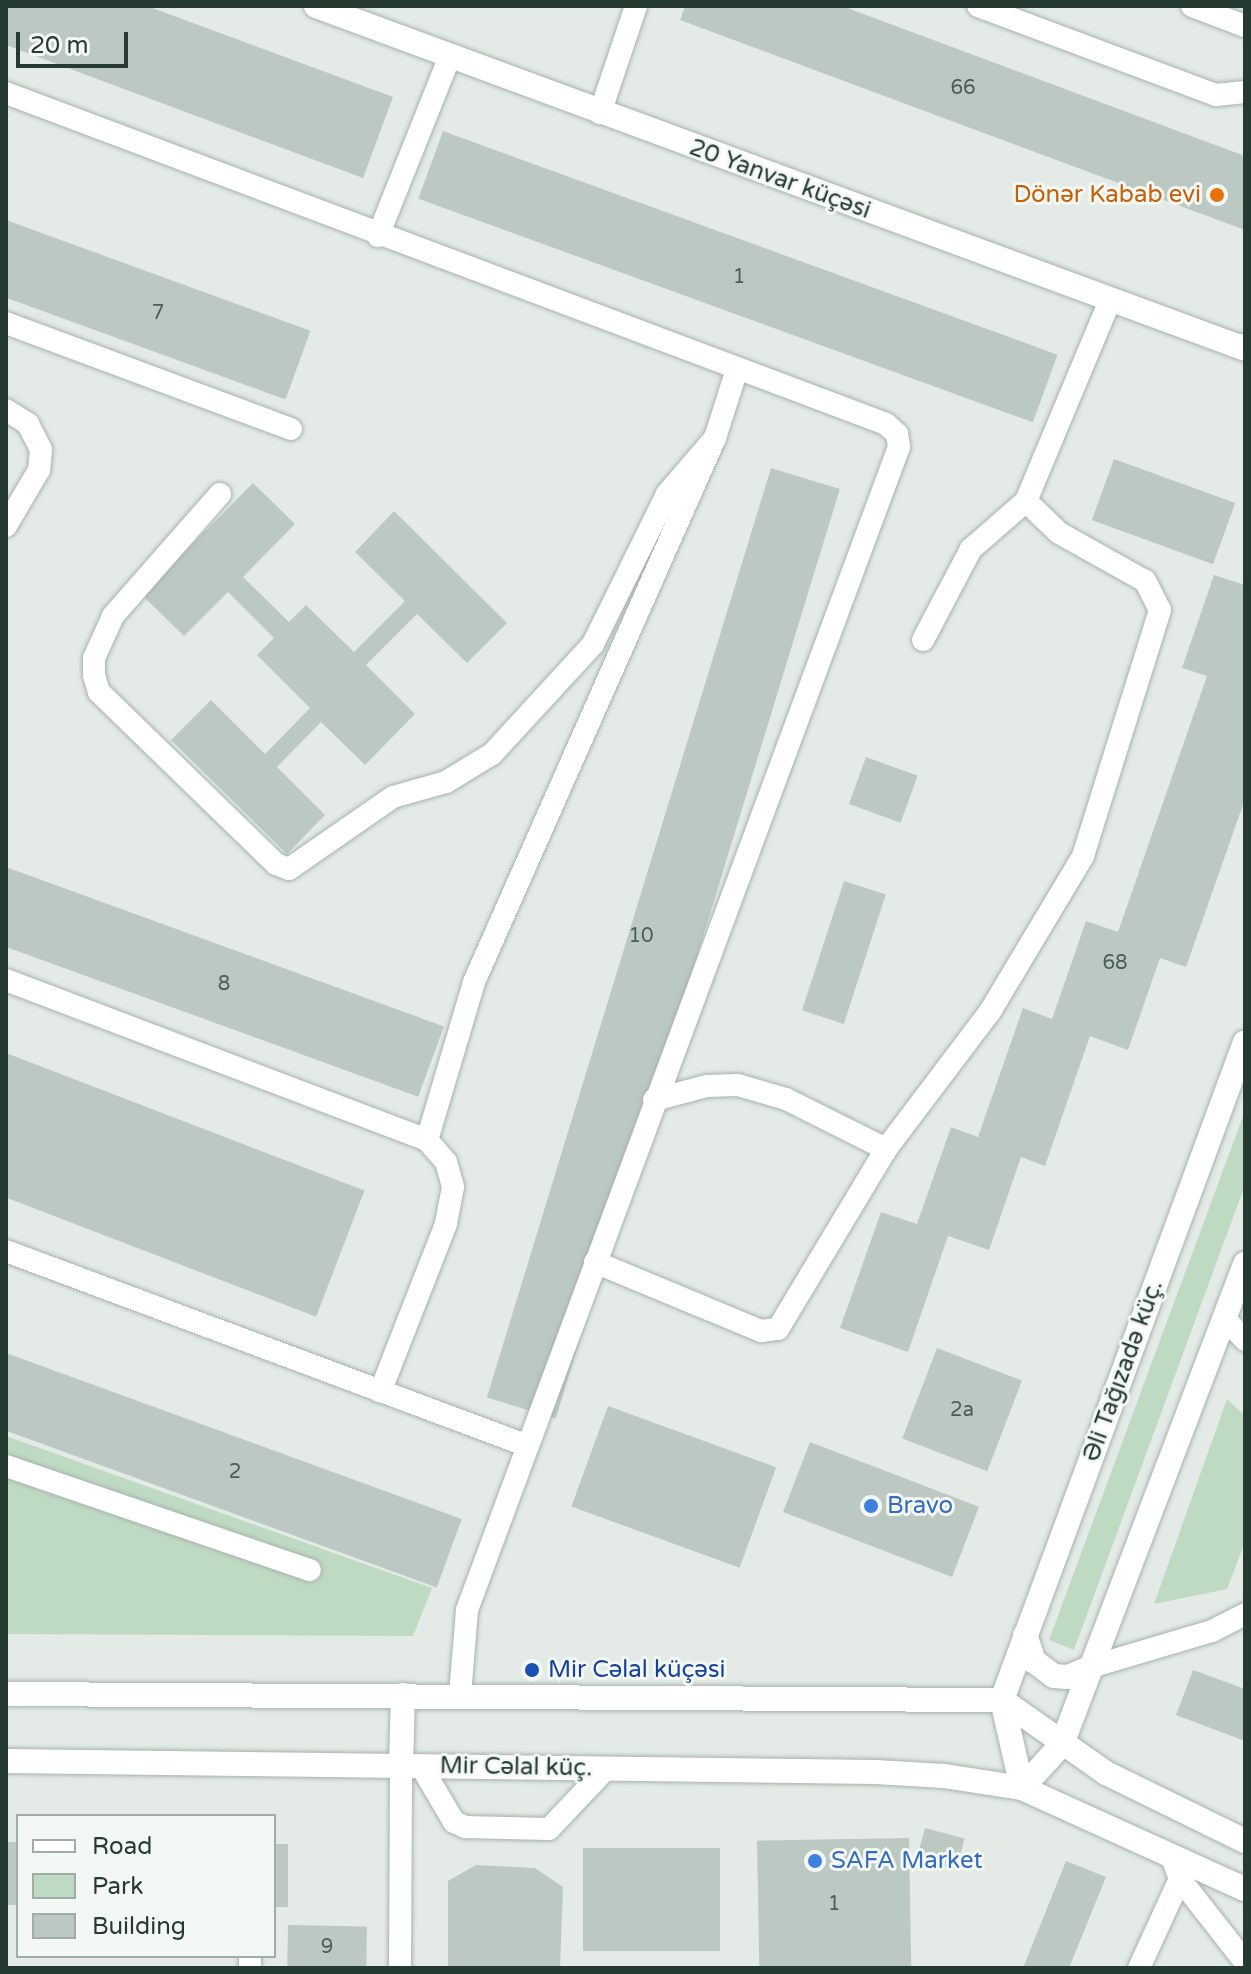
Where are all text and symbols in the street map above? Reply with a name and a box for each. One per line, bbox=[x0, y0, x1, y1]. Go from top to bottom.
scale bar bbox=[20, 16, 132, 66]
text: 20 m bbox=[30, 31, 88, 60]
house number: 66 bbox=[950, 76, 976, 100]
street label: 20 Yanvar küçəsi bbox=[686, 133, 874, 225]
place label: Dönər Kabab evi bbox=[1013, 181, 1201, 209]
marker: Dönər Kabab evi bbox=[1208, 186, 1226, 204]
house number: 1 bbox=[733, 265, 745, 289]
house number: 7 bbox=[152, 301, 164, 325]
house number: 10 bbox=[628, 924, 654, 948]
house number: 68 bbox=[1102, 951, 1128, 975]
house number: 8 bbox=[218, 972, 230, 996]
street label: Əli Tağızadə küç. bbox=[1077, 1276, 1169, 1466]
house number: 2a bbox=[950, 1398, 974, 1422]
house number: 2 bbox=[229, 1460, 241, 1484]
place label: Bravo bbox=[887, 1492, 953, 1520]
marker: Bravo bbox=[862, 1497, 880, 1515]
place label: Mir Cəlal küçəsi bbox=[548, 1656, 725, 1684]
marker: Mir Cəlal küçəsi bbox=[523, 1661, 541, 1679]
street label: Mir Cəlal küç. bbox=[439, 1751, 593, 1783]
legend bbox=[16, 1814, 276, 1958]
text: Road bbox=[92, 1832, 152, 1861]
place label: SAFA Market bbox=[831, 1847, 983, 1875]
marker: SAFA Market bbox=[806, 1852, 824, 1870]
text: Park bbox=[92, 1872, 143, 1901]
house number: 1 bbox=[828, 1892, 840, 1916]
text: Building bbox=[92, 1912, 186, 1941]
house number: 9 bbox=[321, 1935, 333, 1959]

